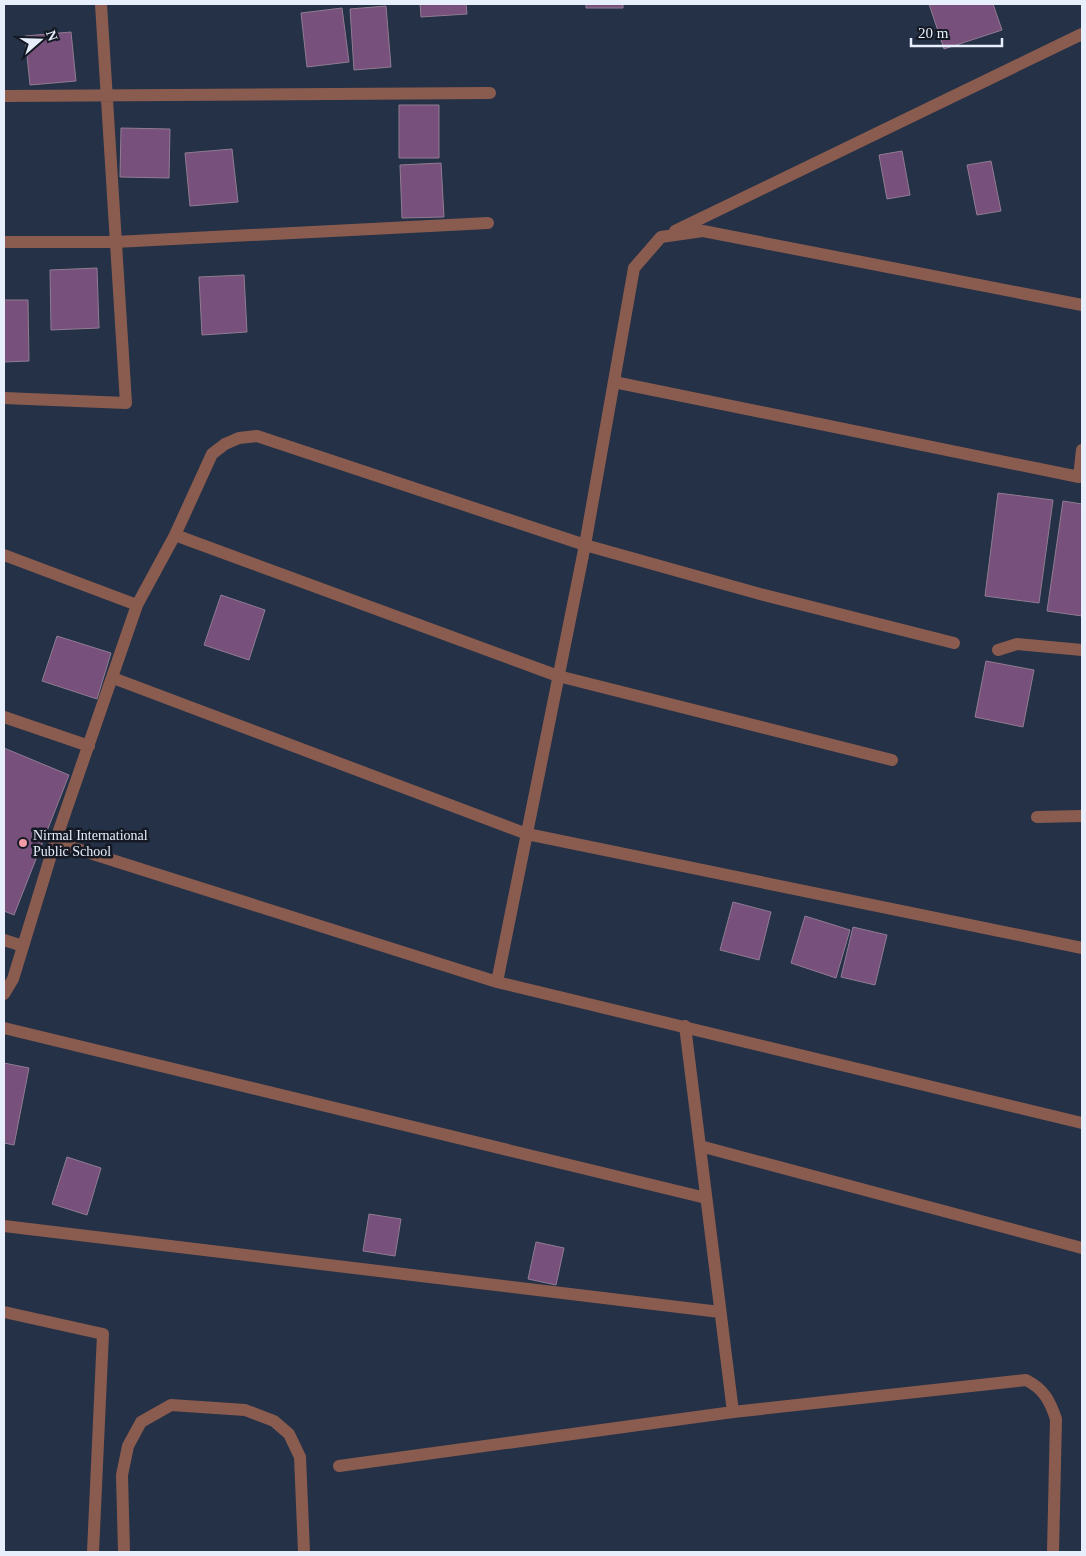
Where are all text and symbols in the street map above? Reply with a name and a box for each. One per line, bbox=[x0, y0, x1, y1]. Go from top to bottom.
north arrow bbox=[15, 15, 65, 65]
scale bar bbox=[911, 15, 1002, 47]
text: 20 m bbox=[918, 25, 949, 41]
text: N bbox=[43, 28, 61, 43]
place label: Nirmal International Public School bbox=[33, 828, 148, 859]
marker: Nirmal International Public School bbox=[17, 837, 29, 849]

